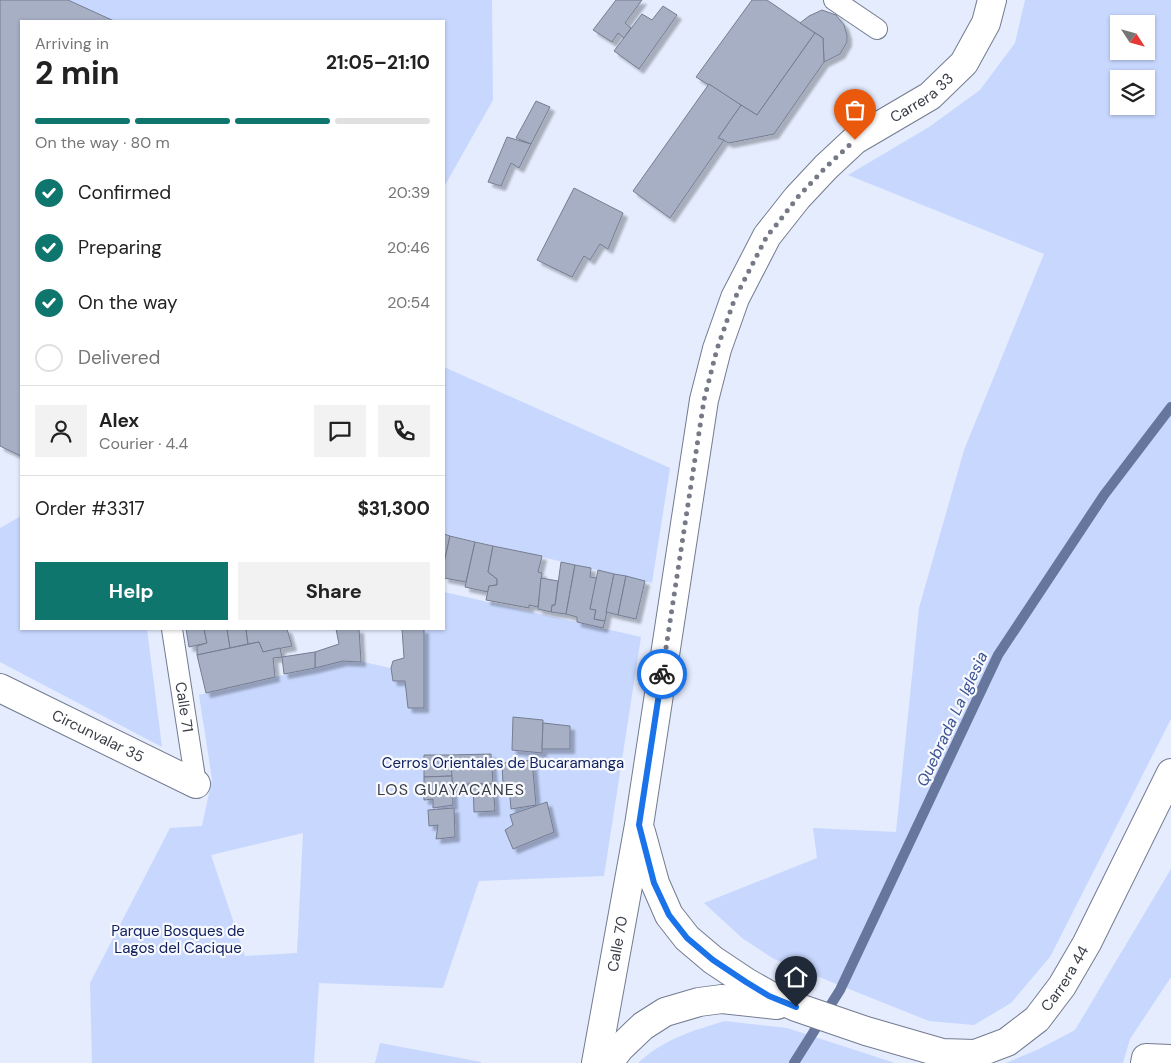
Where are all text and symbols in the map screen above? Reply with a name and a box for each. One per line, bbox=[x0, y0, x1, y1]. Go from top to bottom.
north arrow bbox=[1110, 15, 1155, 60]
map controls bbox=[1110, 15, 1155, 115]
text: Arriving in bbox=[35, 33, 109, 54]
text: 21:05–21:10 bbox=[326, 50, 430, 75]
text: 2 min bbox=[35, 52, 120, 94]
street label: Carrera 33 bbox=[886, 69, 958, 127]
button: layers bbox=[1110, 70, 1155, 115]
pin bbox=[834, 89, 876, 140]
icon: bag bbox=[841, 96, 869, 124]
text: On the way · 80 m bbox=[35, 132, 170, 153]
icon: check bbox=[35, 179, 63, 207]
text: Confirmed bbox=[78, 180, 171, 205]
text: 20:39 bbox=[388, 182, 430, 203]
icon: check bbox=[35, 234, 63, 262]
text: Preparing bbox=[78, 235, 162, 260]
text: 20:46 bbox=[387, 237, 430, 258]
icon: check bbox=[35, 289, 63, 317]
text: On the way bbox=[78, 290, 178, 315]
text: 20:54 bbox=[387, 292, 430, 313]
text: Delivered bbox=[78, 345, 160, 370]
button: person bbox=[35, 405, 87, 457]
button: chat bbox=[314, 405, 366, 457]
button: phone bbox=[378, 405, 430, 457]
text: Alex bbox=[99, 408, 139, 433]
text: Courier · 4.4 bbox=[99, 433, 188, 454]
text: Order #3317 bbox=[35, 496, 145, 521]
text: $31,300 bbox=[357, 496, 430, 521]
button: Help bbox=[35, 562, 228, 620]
button: Share bbox=[238, 562, 430, 620]
water label: Quebrada La Iglesia bbox=[911, 648, 993, 790]
courier bbox=[637, 649, 687, 699]
icon: bike bbox=[648, 660, 676, 688]
street label: Calle 71 bbox=[170, 680, 198, 734]
street label: Circunvalar 35 bbox=[49, 705, 147, 767]
park label: Cerros Orientales de Bucaramanga bbox=[382, 753, 624, 773]
district label: LOS GUAYACANES bbox=[377, 779, 525, 800]
street label: Calle 70 bbox=[603, 914, 632, 973]
park label: Parque Bosques de Lagos del Cacique bbox=[111, 921, 245, 958]
street label: Carrera 44 bbox=[1036, 942, 1093, 1015]
pin bbox=[775, 956, 817, 1007]
icon: home bbox=[782, 963, 810, 991]

